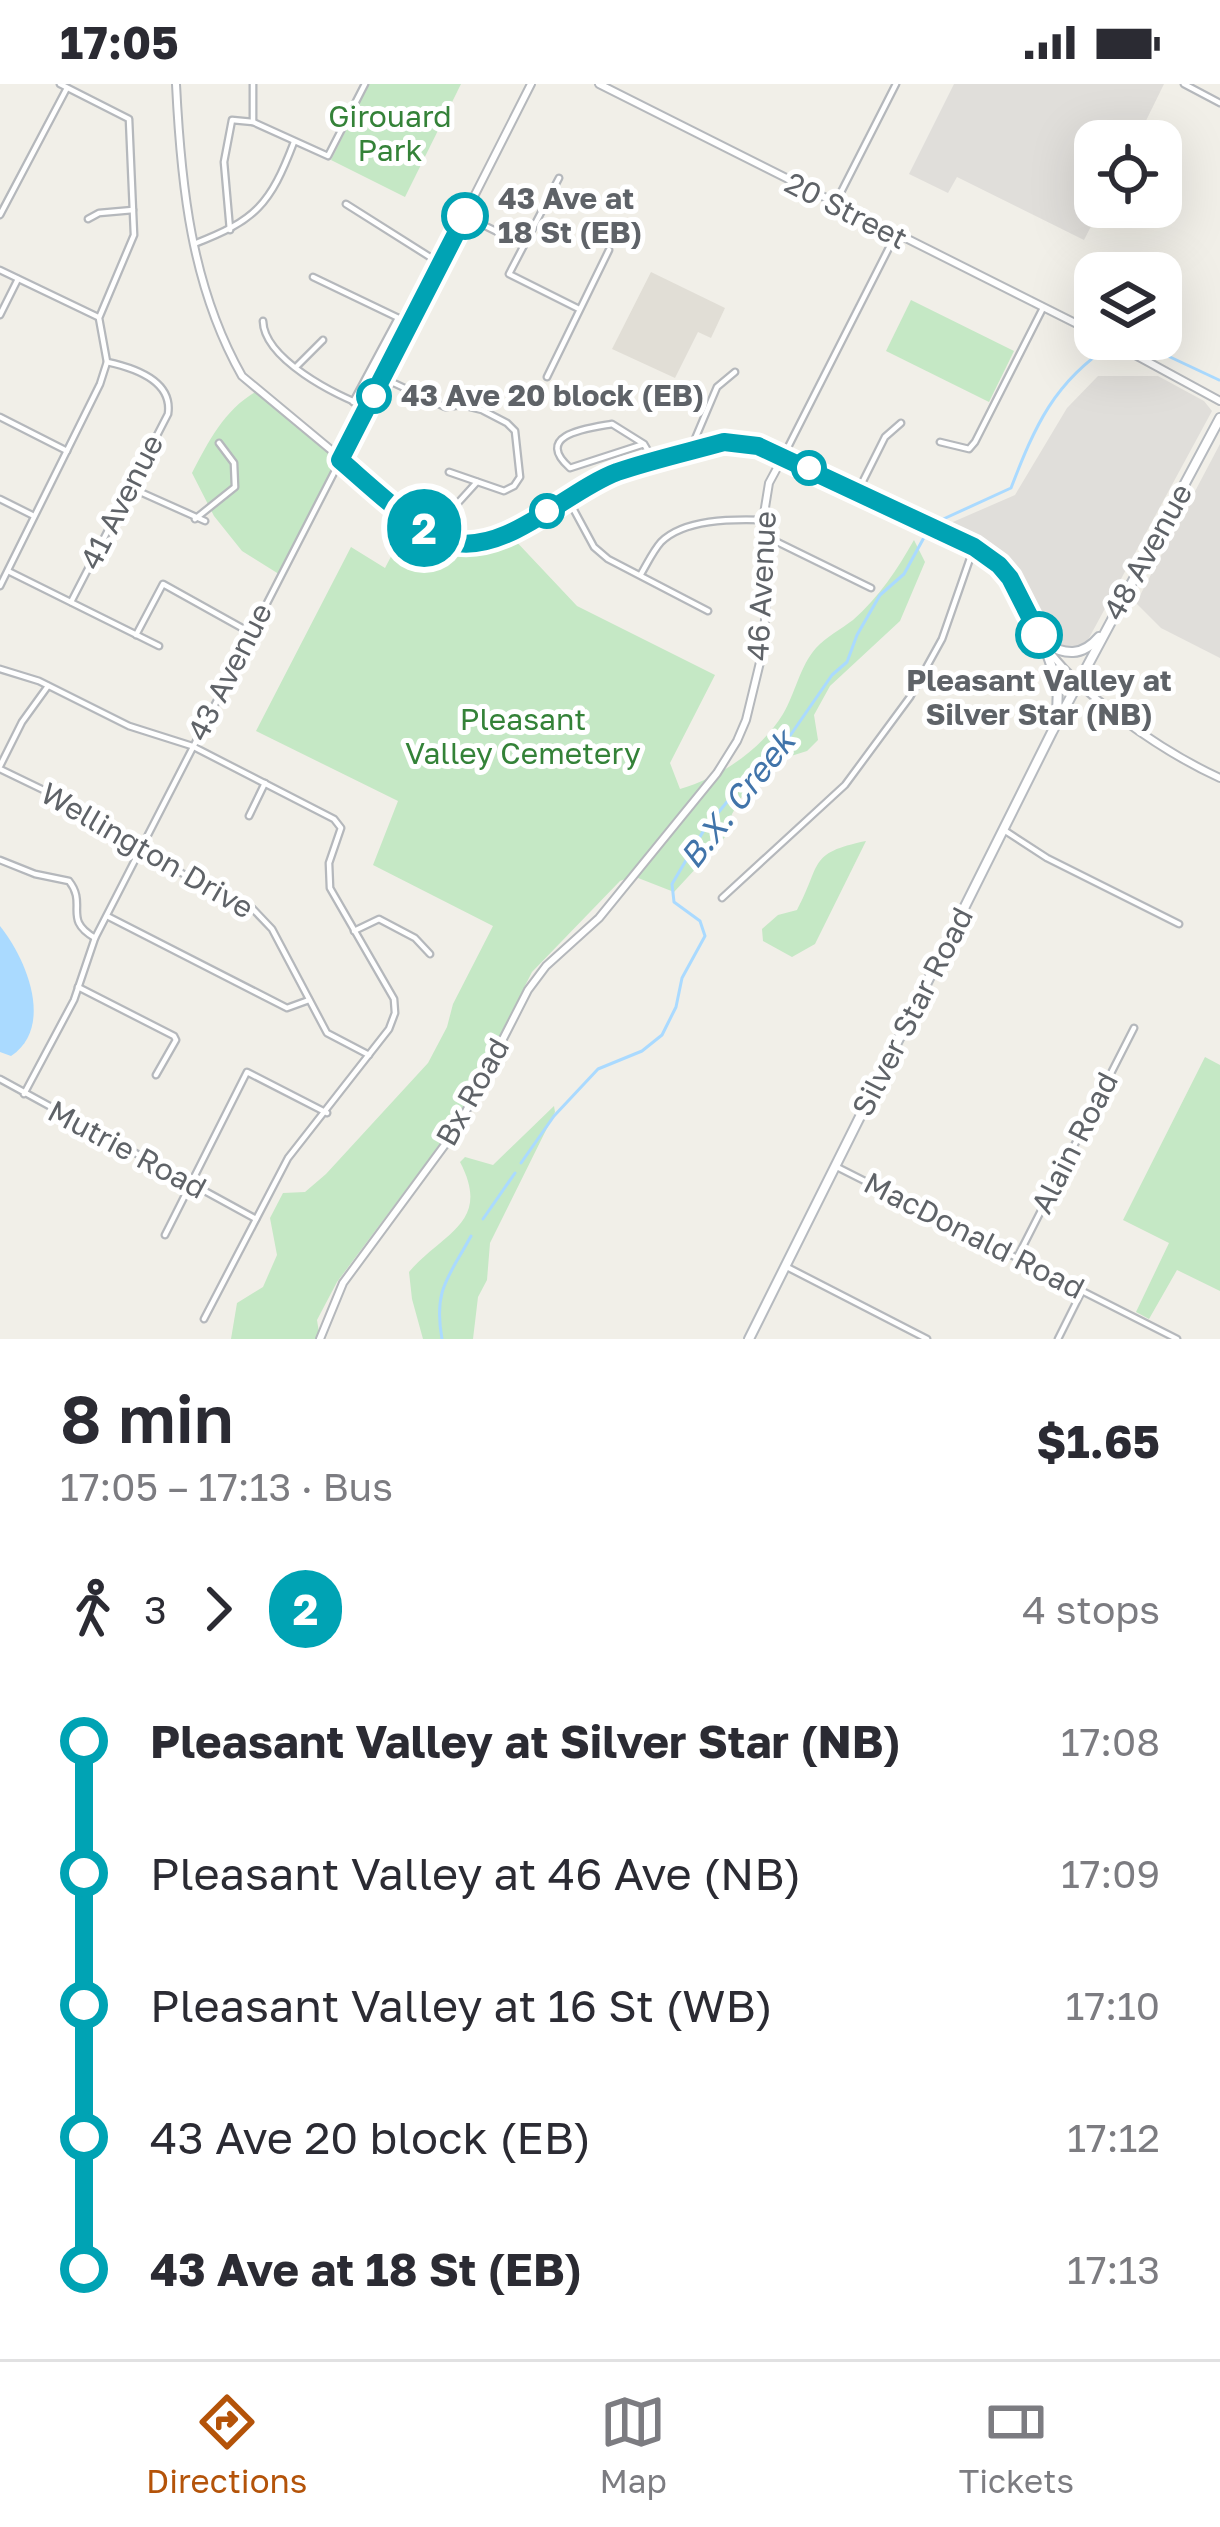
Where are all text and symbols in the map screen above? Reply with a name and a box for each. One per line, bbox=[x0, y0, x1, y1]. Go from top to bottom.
text: 17:05 bbox=[60, 15, 179, 69]
park label: Girouard Park bbox=[328, 98, 452, 168]
map controls bbox=[1074, 120, 1182, 360]
button: locate bbox=[1074, 120, 1182, 228]
street label: 20 Street bbox=[779, 164, 914, 256]
place label: 43 Ave at 18 St (EB) bbox=[498, 180, 642, 250]
marker: 43 Ave at 18 St (EB) bbox=[443, 194, 487, 238]
button: layers bbox=[1074, 252, 1182, 360]
place label: 43 Ave 20 block (EB) bbox=[401, 377, 704, 413]
marker: 43 Ave 20 block (EB) bbox=[358, 380, 390, 412]
street label: 41 Avenue bbox=[72, 428, 170, 575]
unlabelled marker bbox=[793, 452, 825, 484]
street label: 48 Avenue bbox=[1095, 477, 1199, 626]
line badge: 2 bbox=[385, 489, 463, 567]
unlabelled marker bbox=[531, 495, 563, 527]
text: 2 bbox=[411, 503, 437, 553]
street label: 46 Avenue bbox=[739, 510, 783, 662]
street label: 43 Avenue bbox=[179, 597, 279, 746]
marker: Pleasant Valley at Silver Star (NB) bbox=[1017, 613, 1061, 657]
place label: Pleasant Valley at Silver Star (NB) bbox=[906, 662, 1172, 732]
park label: Pleasant Valley Cemetery bbox=[405, 701, 641, 771]
water label: B.X. Creek bbox=[671, 720, 804, 875]
street label: Wellington Drive bbox=[35, 775, 260, 926]
street label: Silver Star Road bbox=[844, 901, 980, 1122]
street label: Bx Road bbox=[428, 1031, 516, 1152]
street label: Alain Road bbox=[1023, 1066, 1125, 1219]
street label: Mutrie Road bbox=[42, 1092, 213, 1206]
street label: MacDonald Road bbox=[858, 1164, 1091, 1306]
text: 8 min bbox=[60, 1378, 234, 1458]
text: $1.65 bbox=[1036, 1414, 1160, 1468]
text: 17:05 – 17:13 · Bus bbox=[60, 1463, 393, 1510]
icon: walk bbox=[60, 1576, 126, 1642]
icon: forward bbox=[185, 1576, 251, 1642]
text: 2 bbox=[293, 1584, 318, 1634]
text: 3 bbox=[144, 1586, 167, 1633]
text: 4 stops bbox=[1022, 1586, 1160, 1633]
text: Pleasant Valley at Silver Star (NB) bbox=[150, 1714, 901, 1768]
text: 17:08 bbox=[1061, 1718, 1160, 1765]
text: Pleasant Valley at 46 Ave (NB) bbox=[150, 1846, 801, 1900]
text: 17:09 bbox=[1061, 1850, 1160, 1897]
text: Pleasant Valley at 16 St (WB) bbox=[150, 1978, 773, 2032]
text: 17:10 bbox=[1066, 1982, 1160, 2029]
text: 43 Ave 20 block (EB) bbox=[150, 2110, 591, 2164]
text: 17:12 bbox=[1067, 2114, 1160, 2161]
text: 43 Ave at 18 St (EB) bbox=[150, 2242, 582, 2296]
text: 17:13 bbox=[1067, 2246, 1160, 2293]
tab: Directions bbox=[146, 2389, 307, 2500]
tab: Map bbox=[599, 2389, 667, 2500]
tab: Tickets bbox=[959, 2389, 1074, 2500]

